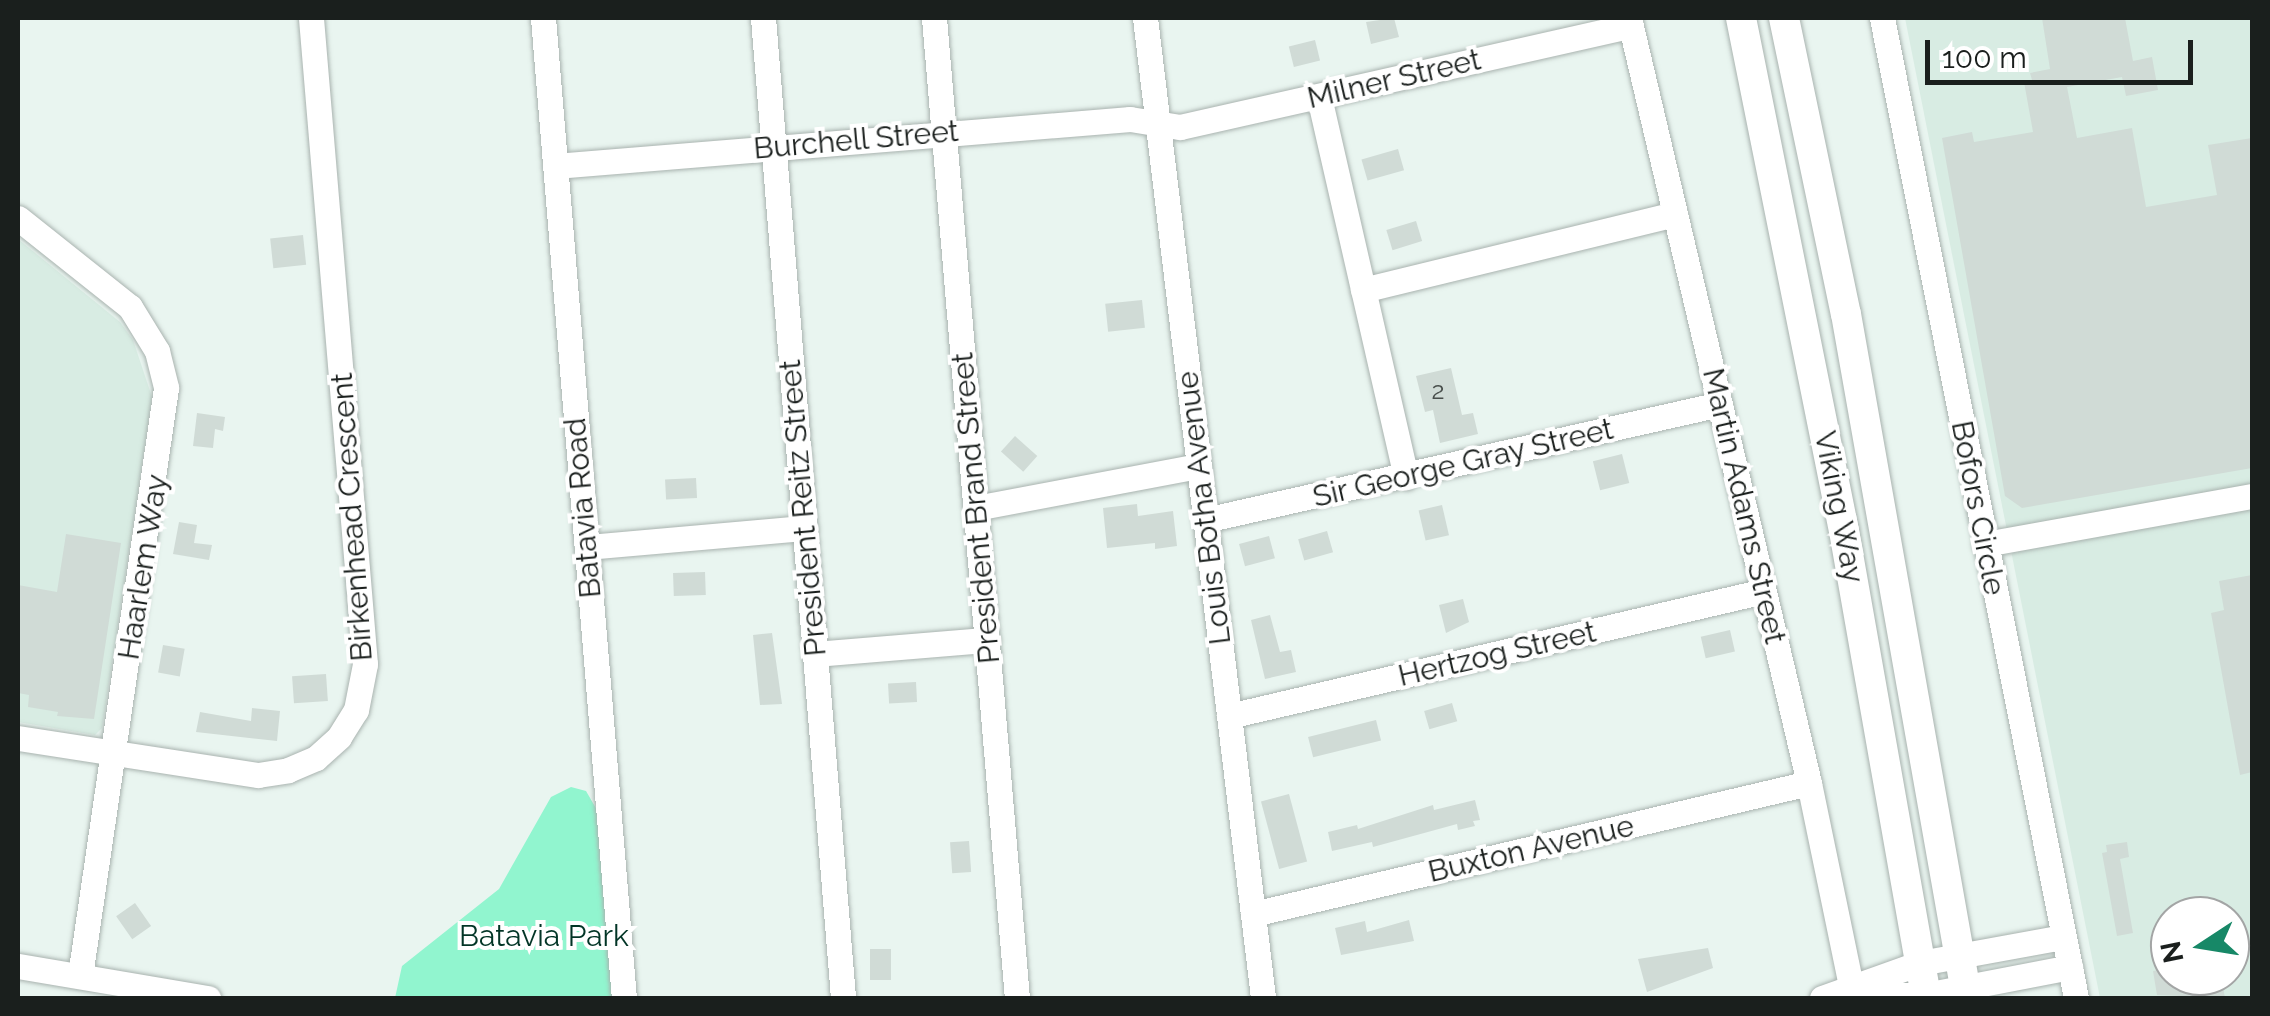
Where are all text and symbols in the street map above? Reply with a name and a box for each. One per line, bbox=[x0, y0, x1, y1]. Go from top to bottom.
scale bar bbox=[1930, 20, 2198, 82]
text: 100 m bbox=[1942, 40, 2027, 75]
street label: Milner Street bbox=[1303, 42, 1485, 116]
street label: Burchell Street bbox=[752, 113, 960, 167]
street label: President Brand Street bbox=[944, 351, 1008, 665]
street label: President Reitz Street bbox=[772, 358, 834, 658]
street label: Martin Adams Street bbox=[1695, 364, 1793, 648]
street label: Louis Botha Avenue bbox=[1169, 369, 1239, 647]
street label: Birkenhead Crescent bbox=[324, 372, 380, 662]
house number: 2 bbox=[1431, 375, 1445, 405]
street label: Sir George Gray Street bbox=[1309, 411, 1617, 515]
street label: Batavia Road bbox=[557, 416, 609, 600]
street label: Bofors Circle bbox=[1943, 418, 2013, 598]
street label: Viking Way bbox=[1807, 428, 1871, 586]
street label: Haarlem Way bbox=[111, 471, 175, 663]
street label: Hertzog Street bbox=[1395, 614, 1599, 694]
street label: Buxton Avenue bbox=[1424, 808, 1638, 890]
north arrow bbox=[2150, 896, 2250, 996]
park label: Batavia Park bbox=[459, 918, 629, 954]
text: N bbox=[2154, 938, 2190, 966]

